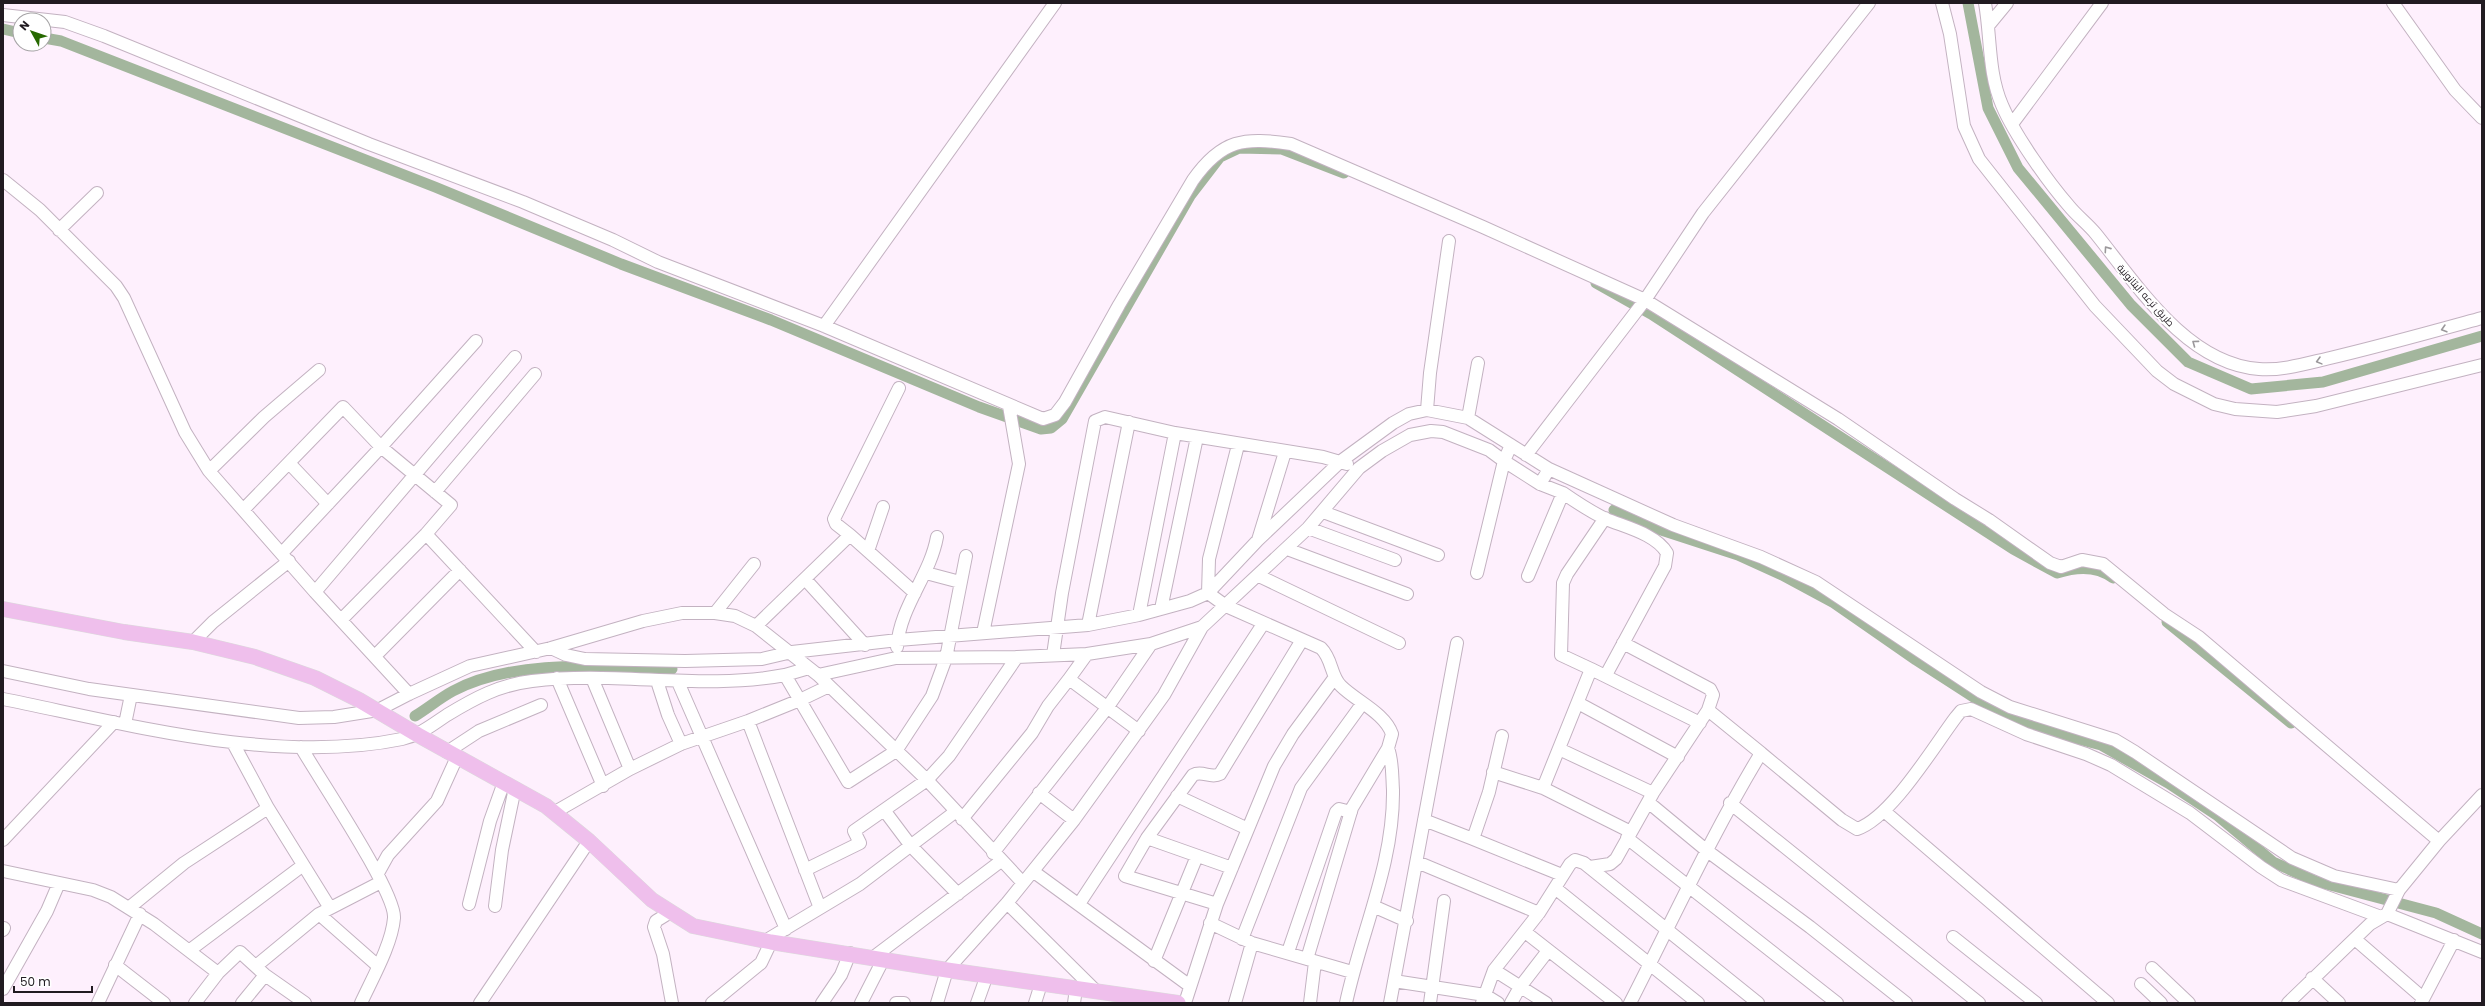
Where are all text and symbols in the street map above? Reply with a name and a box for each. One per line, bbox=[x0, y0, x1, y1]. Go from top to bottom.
north arrow bbox=[12, 12, 52, 52]
text: N bbox=[16, 17, 33, 34]
one-way arrow bbox=[2105, 246, 2112, 253]
street label: طريق ترعه البتانونية bbox=[2113, 261, 2178, 330]
one-way arrow bbox=[2441, 324, 2448, 333]
one-way arrow bbox=[2193, 341, 2200, 348]
one-way arrow bbox=[2315, 356, 2322, 364]
scale bar bbox=[14, 968, 92, 994]
text: 50 m bbox=[20, 973, 51, 990]

